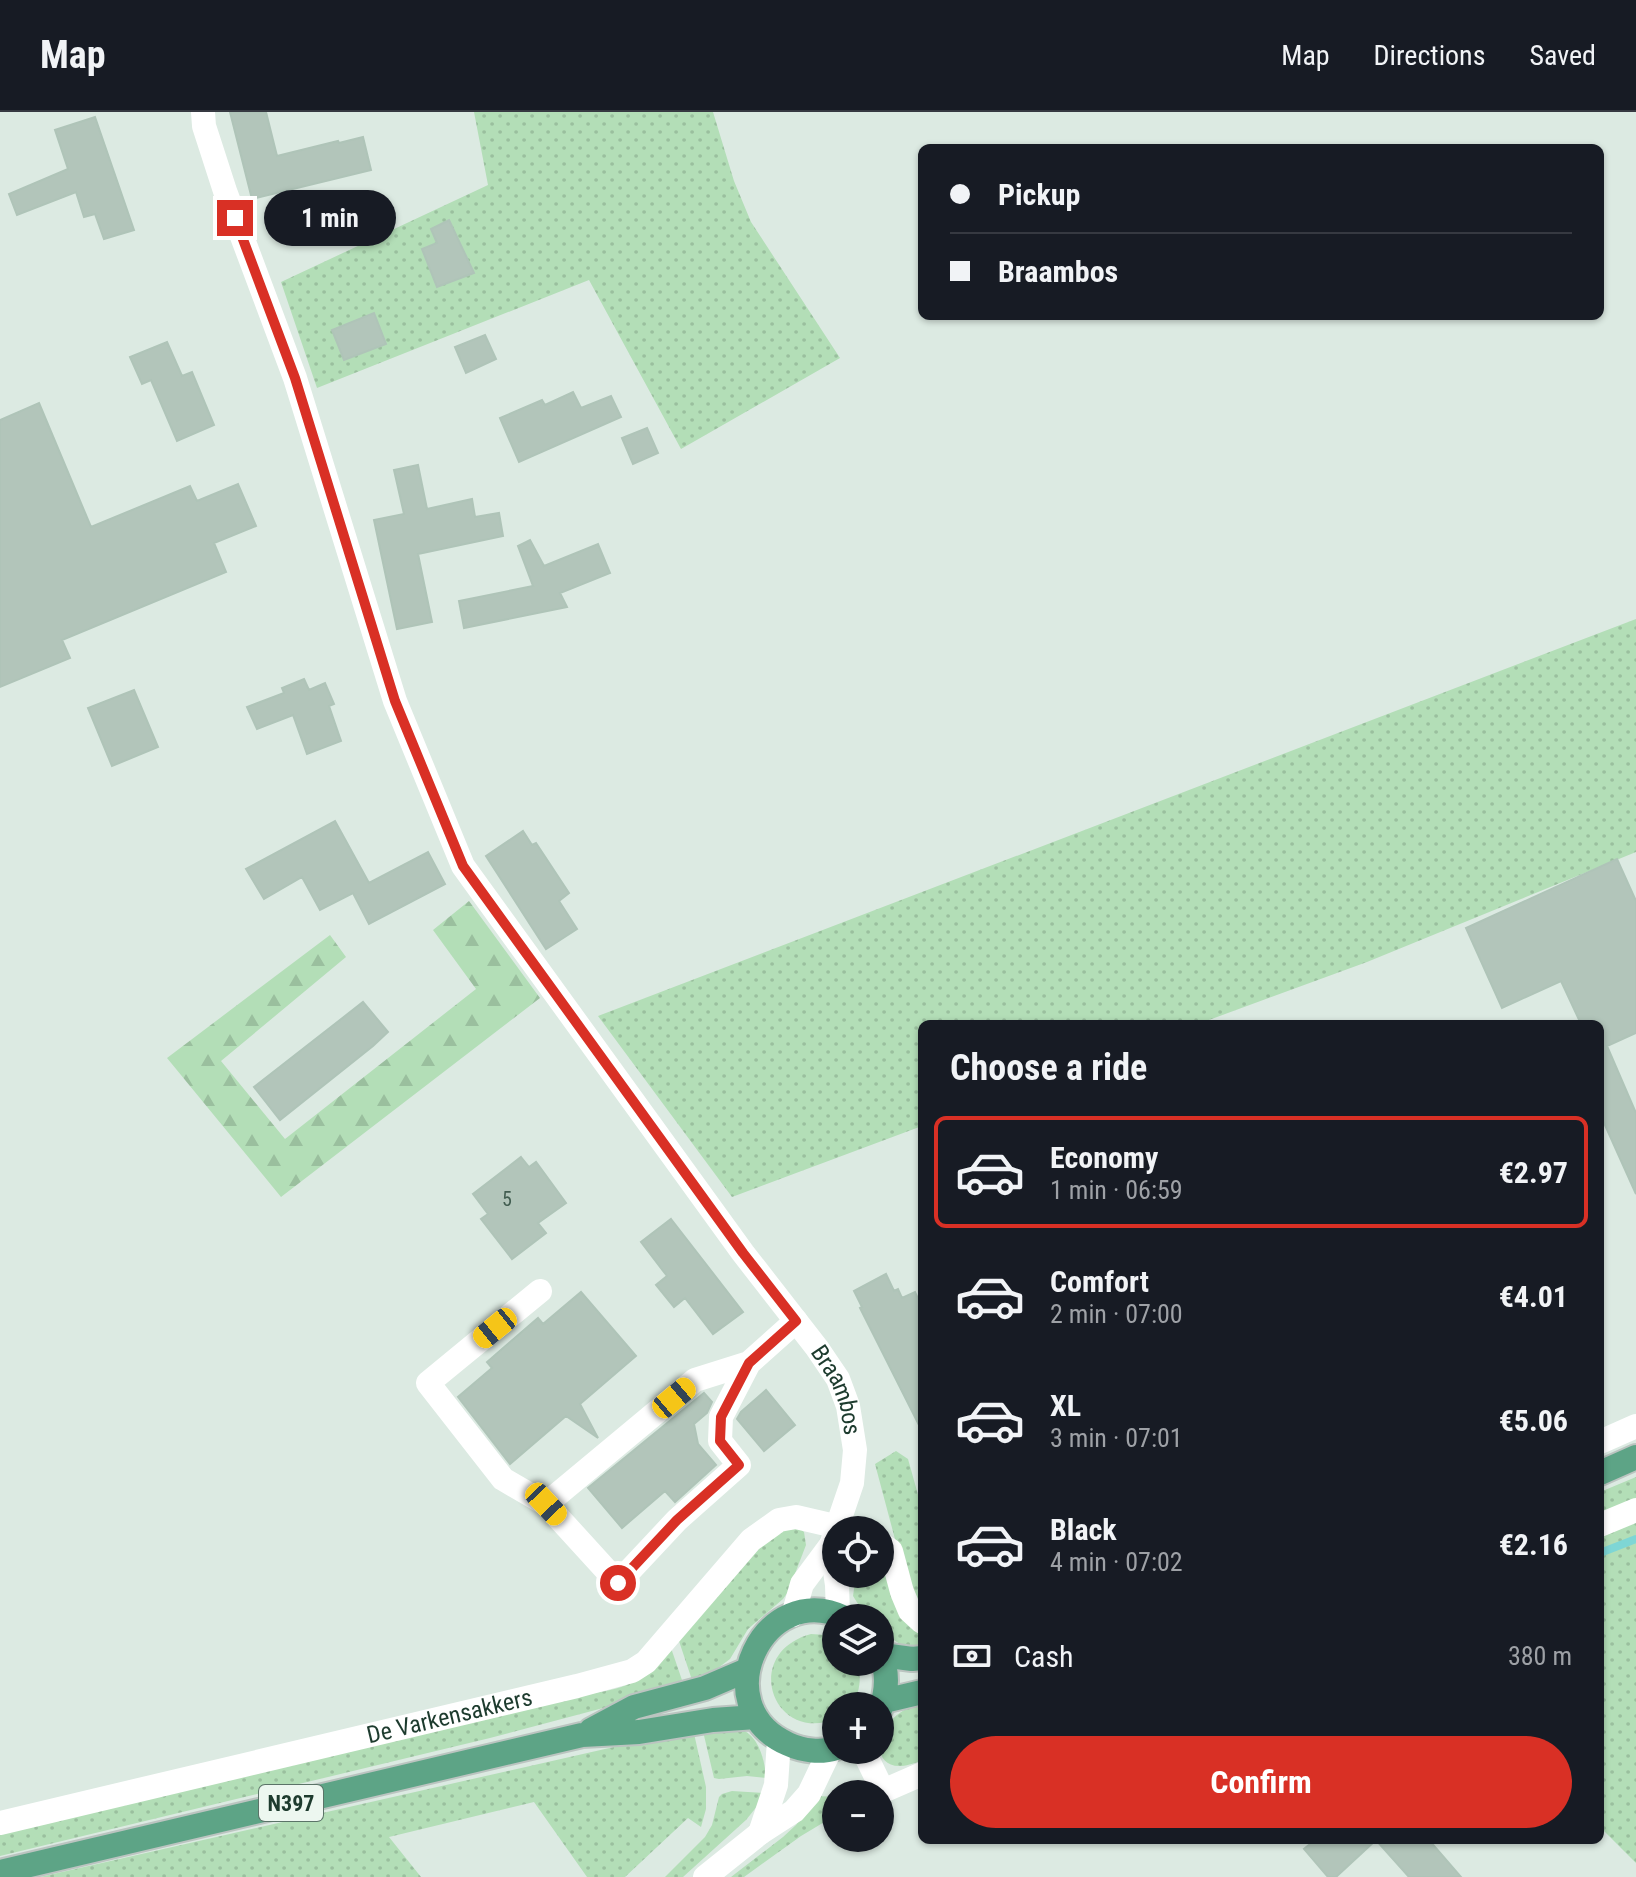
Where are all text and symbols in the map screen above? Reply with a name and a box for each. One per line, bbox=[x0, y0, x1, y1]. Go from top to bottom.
text: Map bbox=[40, 33, 106, 77]
text: Map bbox=[1281, 39, 1330, 72]
text: Directions bbox=[1374, 39, 1485, 72]
text: Saved bbox=[1529, 39, 1596, 72]
text: Pickup bbox=[998, 177, 1080, 212]
callout: 1 min bbox=[263, 190, 395, 246]
route end bbox=[217, 200, 253, 236]
text: 1 min bbox=[301, 203, 359, 233]
text: Braambos bbox=[998, 254, 1118, 289]
text: Choose a ride bbox=[950, 1047, 1147, 1089]
icon: car bbox=[954, 1136, 1026, 1208]
text: Economy bbox=[1050, 1140, 1158, 1175]
text: €2.97 bbox=[1499, 1155, 1568, 1190]
text: 1 min · 06:59 bbox=[1050, 1175, 1183, 1205]
house number: 5 bbox=[502, 1187, 512, 1211]
icon: car bbox=[954, 1260, 1026, 1332]
text: Comfort bbox=[1050, 1264, 1149, 1299]
text: €4.01 bbox=[1499, 1279, 1568, 1314]
text: 2 min · 07:00 bbox=[1050, 1299, 1183, 1329]
car bbox=[469, 1304, 521, 1352]
street label: Braambos bbox=[805, 1340, 866, 1437]
car bbox=[648, 1373, 700, 1423]
icon: car bbox=[954, 1384, 1026, 1456]
text: XL bbox=[1050, 1388, 1081, 1423]
text: €5.06 bbox=[1499, 1403, 1568, 1438]
text: 3 min · 07:01 bbox=[1050, 1423, 1183, 1453]
car bbox=[521, 1478, 571, 1530]
icon: car bbox=[954, 1508, 1026, 1580]
text: Black bbox=[1050, 1512, 1117, 1547]
map controls bbox=[822, 1516, 894, 1852]
button: locate bbox=[822, 1516, 894, 1588]
text: €2.16 bbox=[1499, 1527, 1568, 1562]
text: 4 min · 07:02 bbox=[1050, 1547, 1183, 1577]
route start bbox=[600, 1565, 636, 1601]
button: layers bbox=[822, 1604, 894, 1676]
icon: cash bbox=[950, 1634, 994, 1678]
text: Cash bbox=[1014, 1639, 1074, 1674]
text: 380 m bbox=[1508, 1641, 1572, 1671]
street label: De Varkensakkers bbox=[364, 1683, 535, 1749]
button: + bbox=[822, 1692, 894, 1764]
button: Confirm bbox=[950, 1736, 1572, 1828]
button: − bbox=[822, 1780, 894, 1852]
road number: N397 bbox=[259, 1785, 323, 1821]

